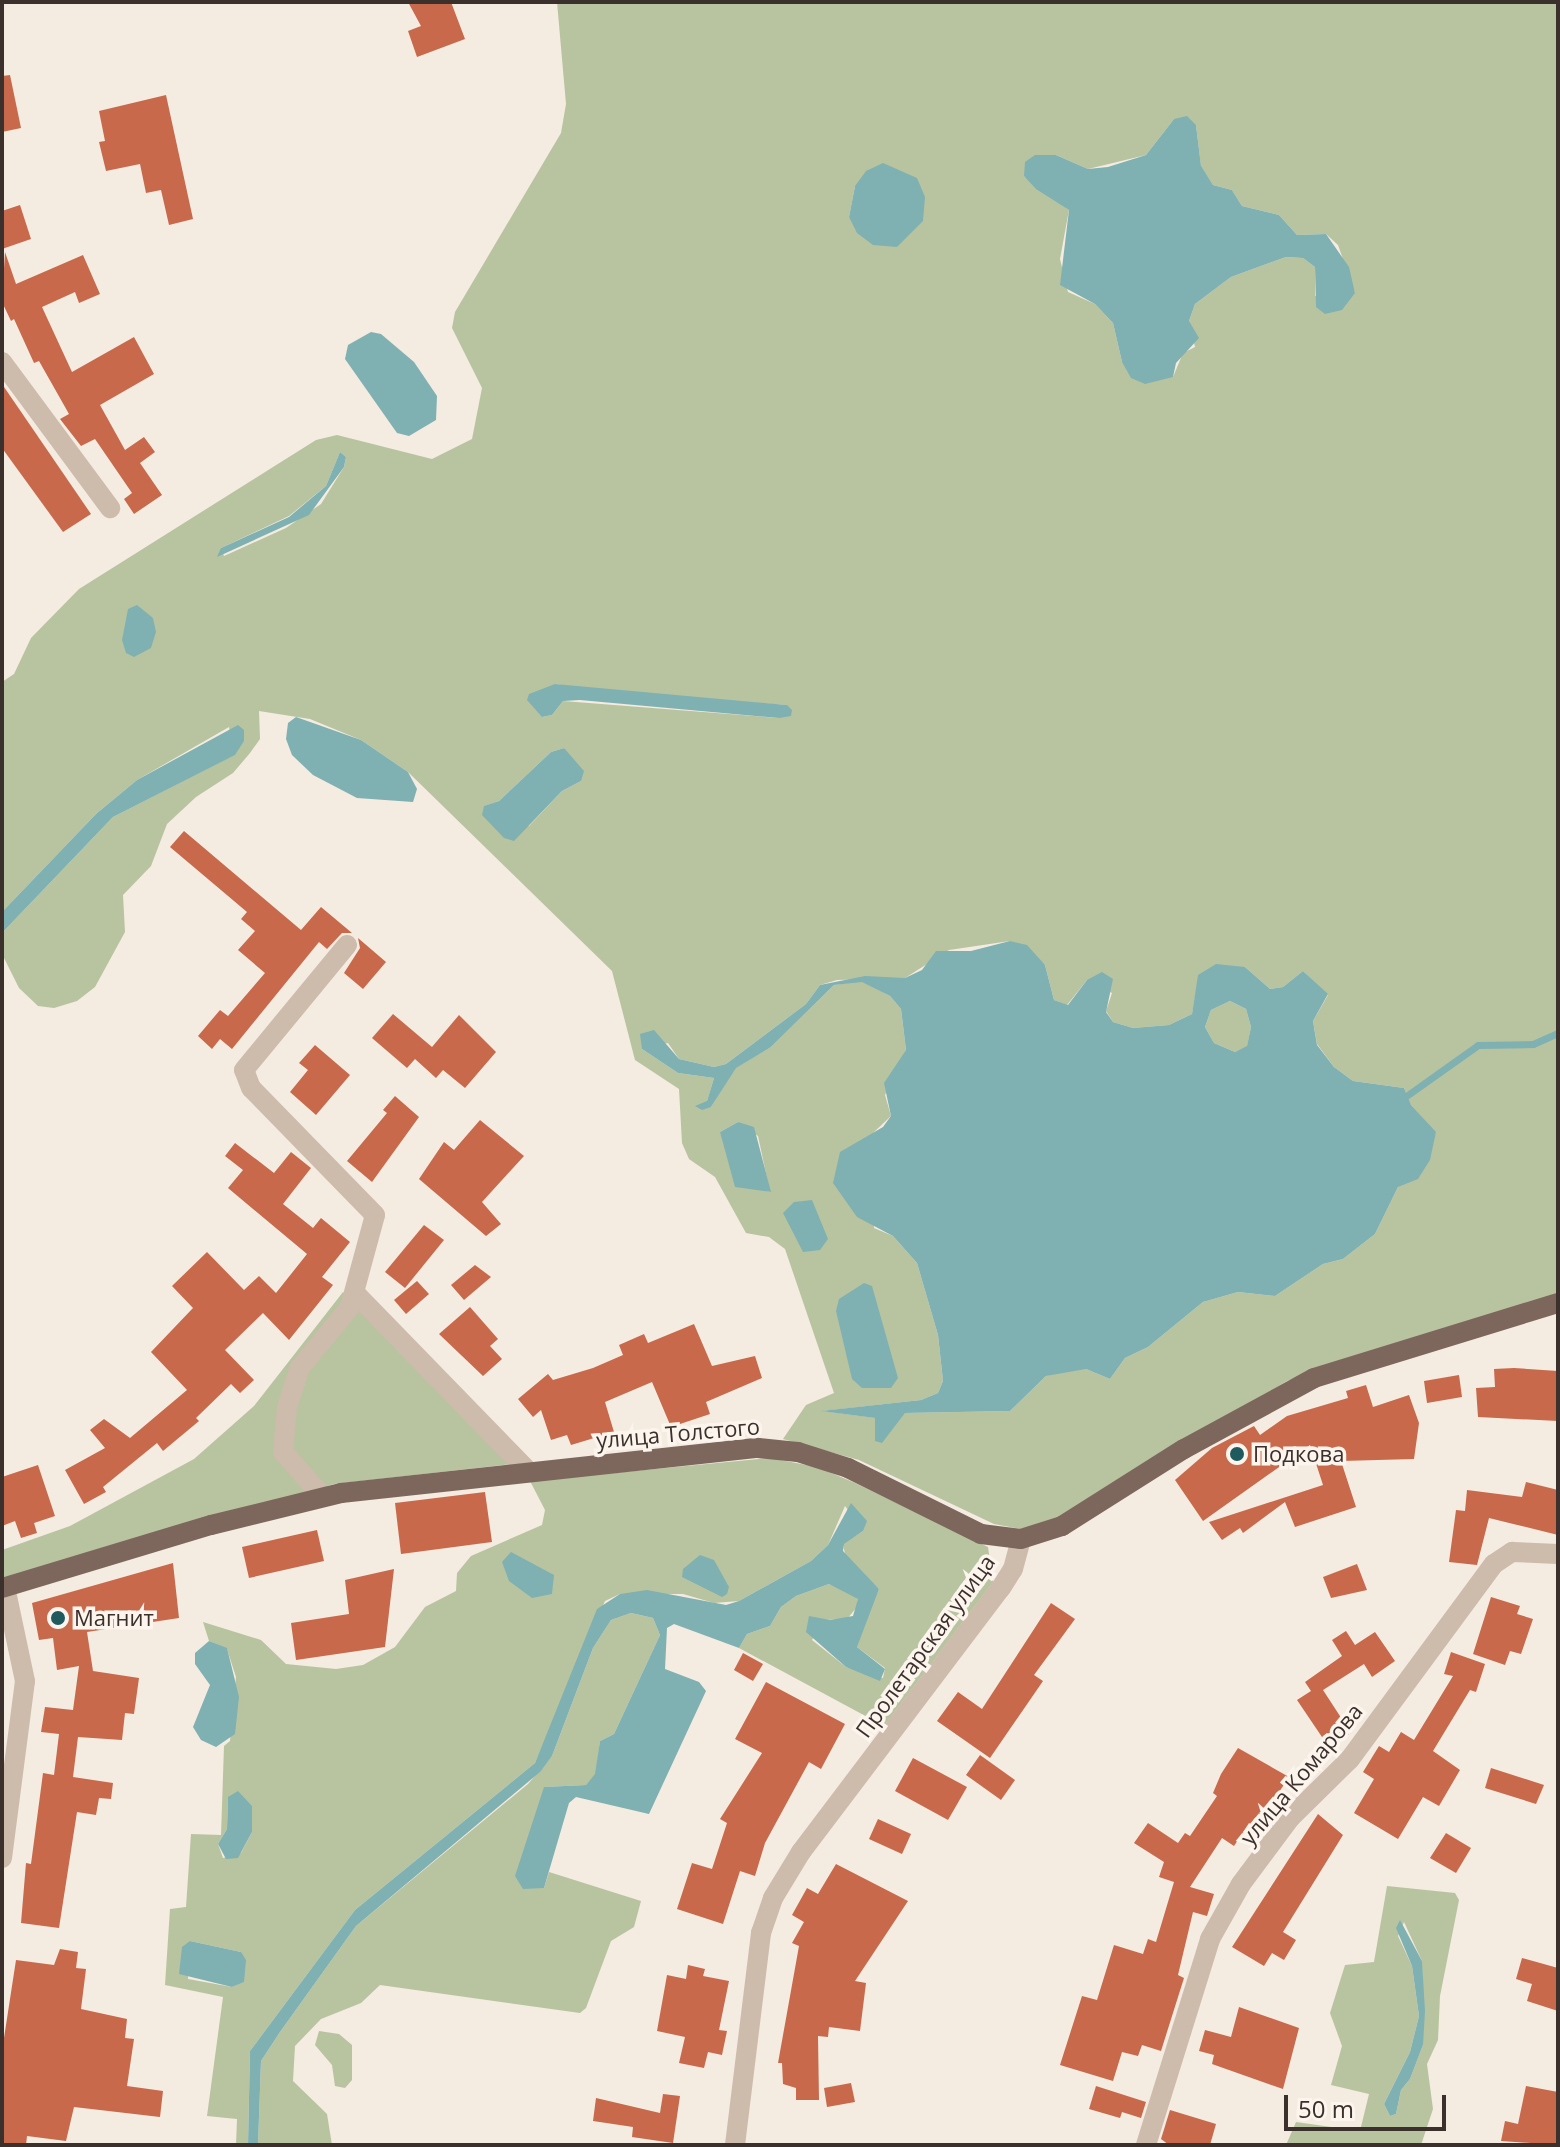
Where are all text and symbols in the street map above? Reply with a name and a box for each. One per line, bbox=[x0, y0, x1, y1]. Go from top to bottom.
street label: улица Толстого bbox=[595, 1413, 761, 1453]
place label: Подкова bbox=[1253, 1441, 1344, 1467]
marker: Подкова bbox=[1228, 1445, 1246, 1463]
street label: Пролетарская улица bbox=[850, 1550, 1000, 1742]
place label: Магнит bbox=[74, 1605, 154, 1631]
marker: Магнит bbox=[49, 1609, 67, 1627]
street label: улица Комарова bbox=[1234, 1698, 1368, 1850]
scale bar bbox=[1288, 2079, 1450, 2129]
text: 50 m bbox=[1298, 2092, 1354, 2125]

